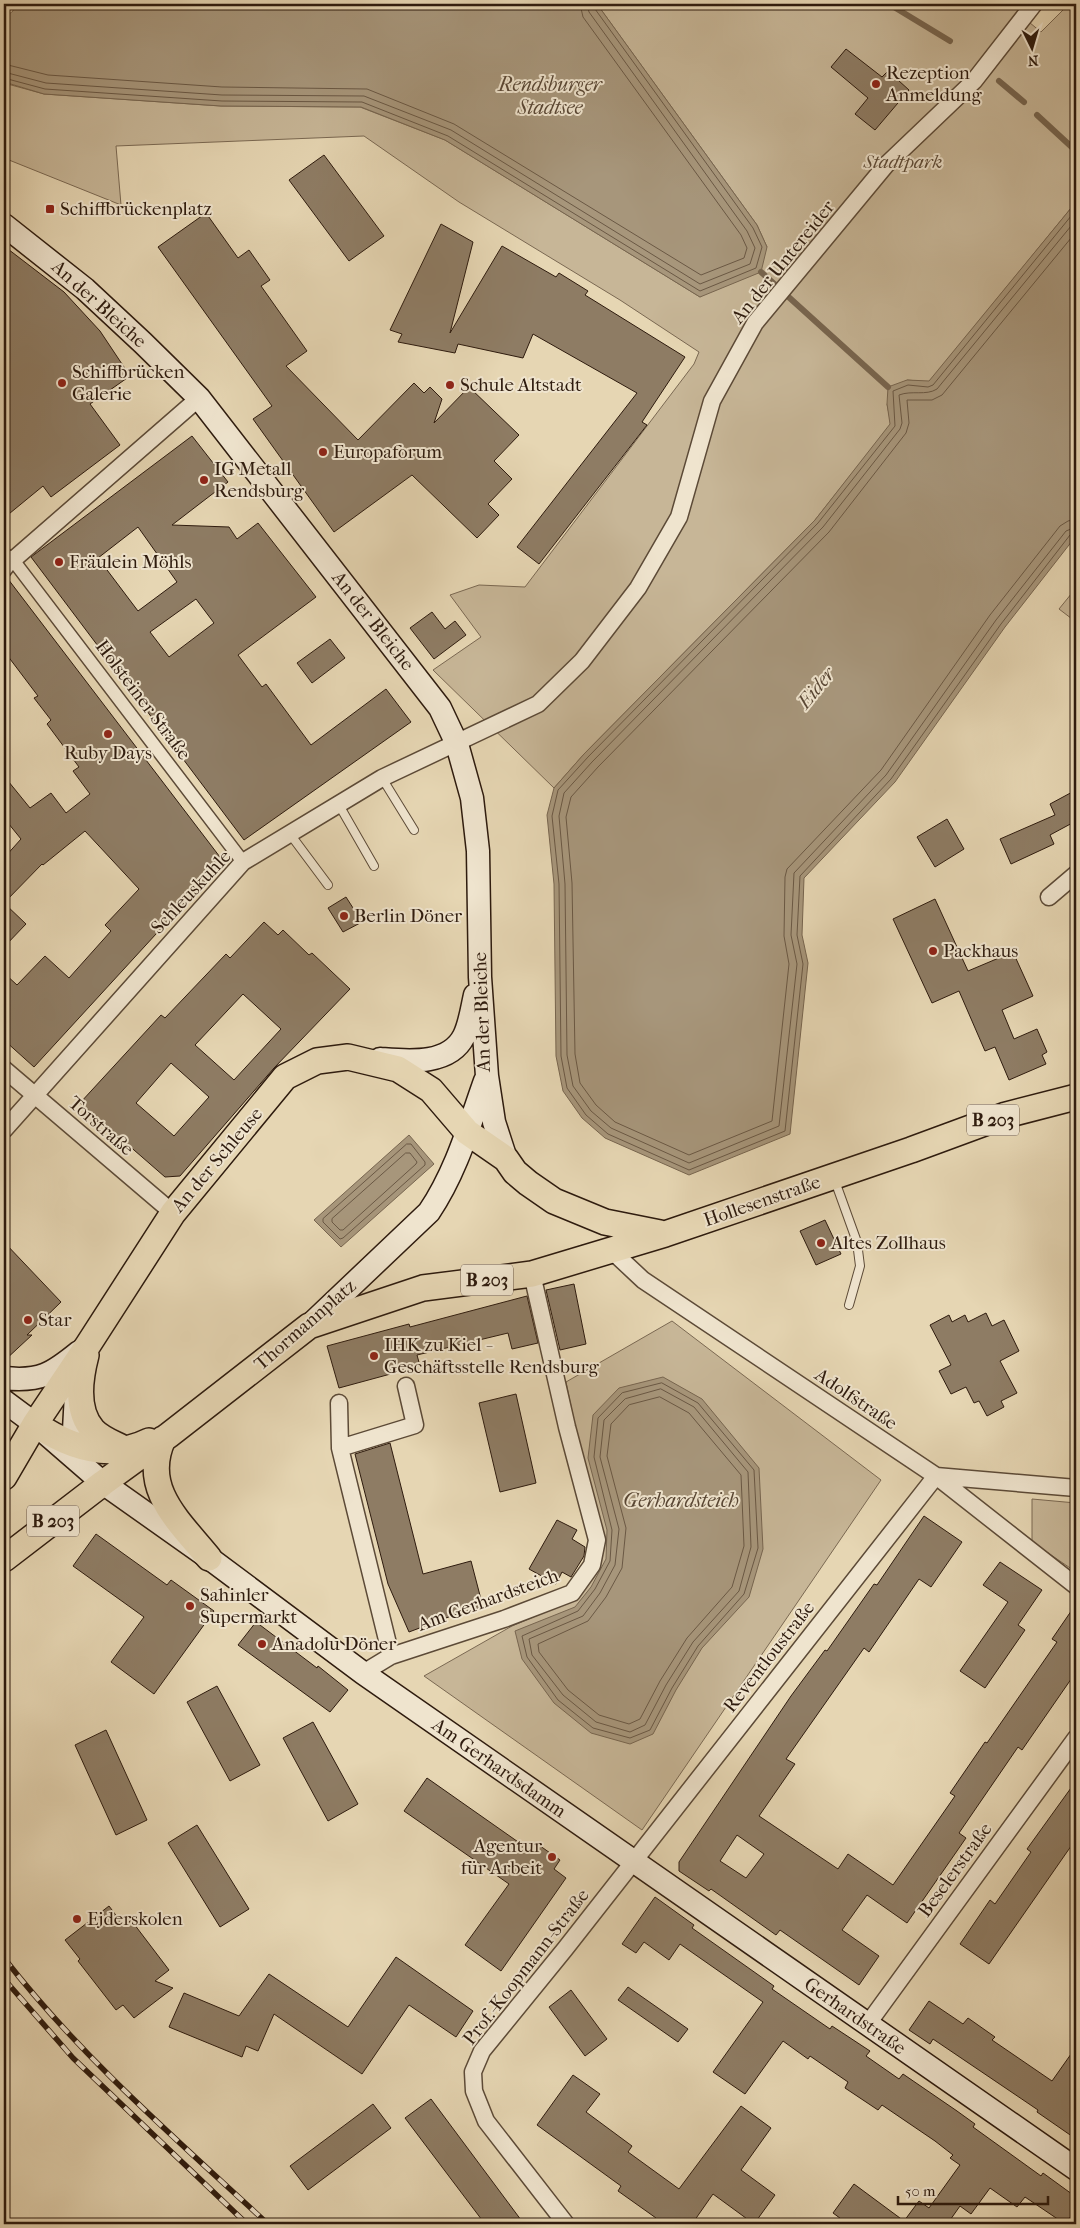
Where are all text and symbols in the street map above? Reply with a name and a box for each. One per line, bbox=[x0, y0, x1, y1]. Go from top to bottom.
north arrow bbox=[1008, 22, 1058, 72]
text: N bbox=[1027, 52, 1039, 69]
place label: Rezeption Anmeldung bbox=[885, 62, 983, 106]
water label: Rendsburger Stadtsee bbox=[496, 73, 604, 119]
marker: Rezeption Anmeldung bbox=[870, 78, 882, 90]
park label: Stadtpark bbox=[862, 151, 943, 173]
street label: An der Untereider bbox=[726, 195, 840, 329]
place label: Schiffbrückenplatz bbox=[60, 198, 212, 220]
marker: Schiffbrückenplatz bbox=[44, 203, 56, 215]
street label: An der Bleiche bbox=[46, 255, 151, 352]
place label: Schiffbrücken Galerie bbox=[72, 361, 185, 405]
place label: Schule Altstadt bbox=[460, 374, 582, 396]
marker: Schiffbrücken Galerie bbox=[56, 377, 68, 389]
marker: Schule Altstadt bbox=[444, 379, 456, 391]
place label: Europaforum bbox=[333, 441, 442, 463]
marker: Europaforum bbox=[317, 446, 329, 458]
place label: IG Metall Rendsburg bbox=[214, 458, 305, 502]
marker: IG Metall Rendsburg bbox=[198, 474, 210, 486]
place label: Fräulein Möhls bbox=[69, 551, 192, 573]
marker: Fräulein Möhls bbox=[53, 556, 65, 568]
street label: An der Bleiche bbox=[327, 566, 419, 675]
street label: Holsteiner Straße bbox=[91, 636, 195, 764]
water label: Eider bbox=[792, 661, 841, 714]
marker: Ruby Days bbox=[102, 728, 114, 740]
place label: Ruby Days bbox=[64, 742, 152, 764]
street label: Schleuskuhle bbox=[147, 845, 235, 939]
place label: Berlin Döner bbox=[354, 905, 463, 927]
marker: Berlin Döner bbox=[338, 910, 350, 922]
place label: Packhaus bbox=[943, 940, 1018, 962]
marker: Packhaus bbox=[927, 945, 939, 957]
street label: An der Bleiche bbox=[469, 952, 495, 1073]
street label: Torstraße bbox=[64, 1092, 138, 1160]
street label: An der Schleuse bbox=[166, 1103, 267, 1218]
road number: B 203 bbox=[967, 1104, 1019, 1136]
street label: Hollesenstraße bbox=[701, 1171, 823, 1231]
place label: Altes Zollhaus bbox=[830, 1232, 946, 1254]
marker: Altes Zollhaus bbox=[815, 1237, 827, 1249]
road number: B 203 bbox=[461, 1264, 513, 1296]
street label: Thormannplatz bbox=[250, 1275, 360, 1375]
place label: Star bbox=[38, 1309, 72, 1331]
marker: Star bbox=[22, 1314, 34, 1326]
place label: IHK zu Kiel - Geschäftsstelle Rendsburg bbox=[384, 1334, 599, 1378]
marker: IHK zu Kiel - Geschäftsstelle Rendsburg bbox=[368, 1350, 380, 1362]
street label: Adolfstraße bbox=[810, 1363, 901, 1434]
water label: Gerhardsteich bbox=[623, 1489, 739, 1512]
road number: B 203 bbox=[27, 1505, 79, 1536]
street label: Am Gerhardsteich bbox=[414, 1564, 562, 1636]
place label: Sahinler Supermarkt bbox=[200, 1584, 298, 1628]
street label: Reventloustraße bbox=[719, 1597, 819, 1717]
marker: Sahinler Supermarkt bbox=[184, 1600, 196, 1612]
place label: Anadolu Döner bbox=[271, 1633, 397, 1655]
marker: Anadolu Döner bbox=[256, 1638, 268, 1650]
street label: Am Gerhardsdamm bbox=[427, 1713, 570, 1823]
street label: Beselerstraße bbox=[913, 1819, 997, 1921]
place label: Agentur für Arbeit bbox=[461, 1835, 543, 1879]
marker: Agentur für Arbeit bbox=[546, 1851, 558, 1863]
street label: Prof.-Koopmann-Straße bbox=[458, 1885, 594, 2049]
place label: Ejderskolen bbox=[87, 1908, 183, 1930]
marker: Ejderskolen bbox=[71, 1913, 83, 1925]
street label: Gerhardstraße bbox=[800, 1973, 910, 2059]
scale bar bbox=[898, 2173, 1048, 2205]
text: 50 m bbox=[905, 2182, 936, 2200]

